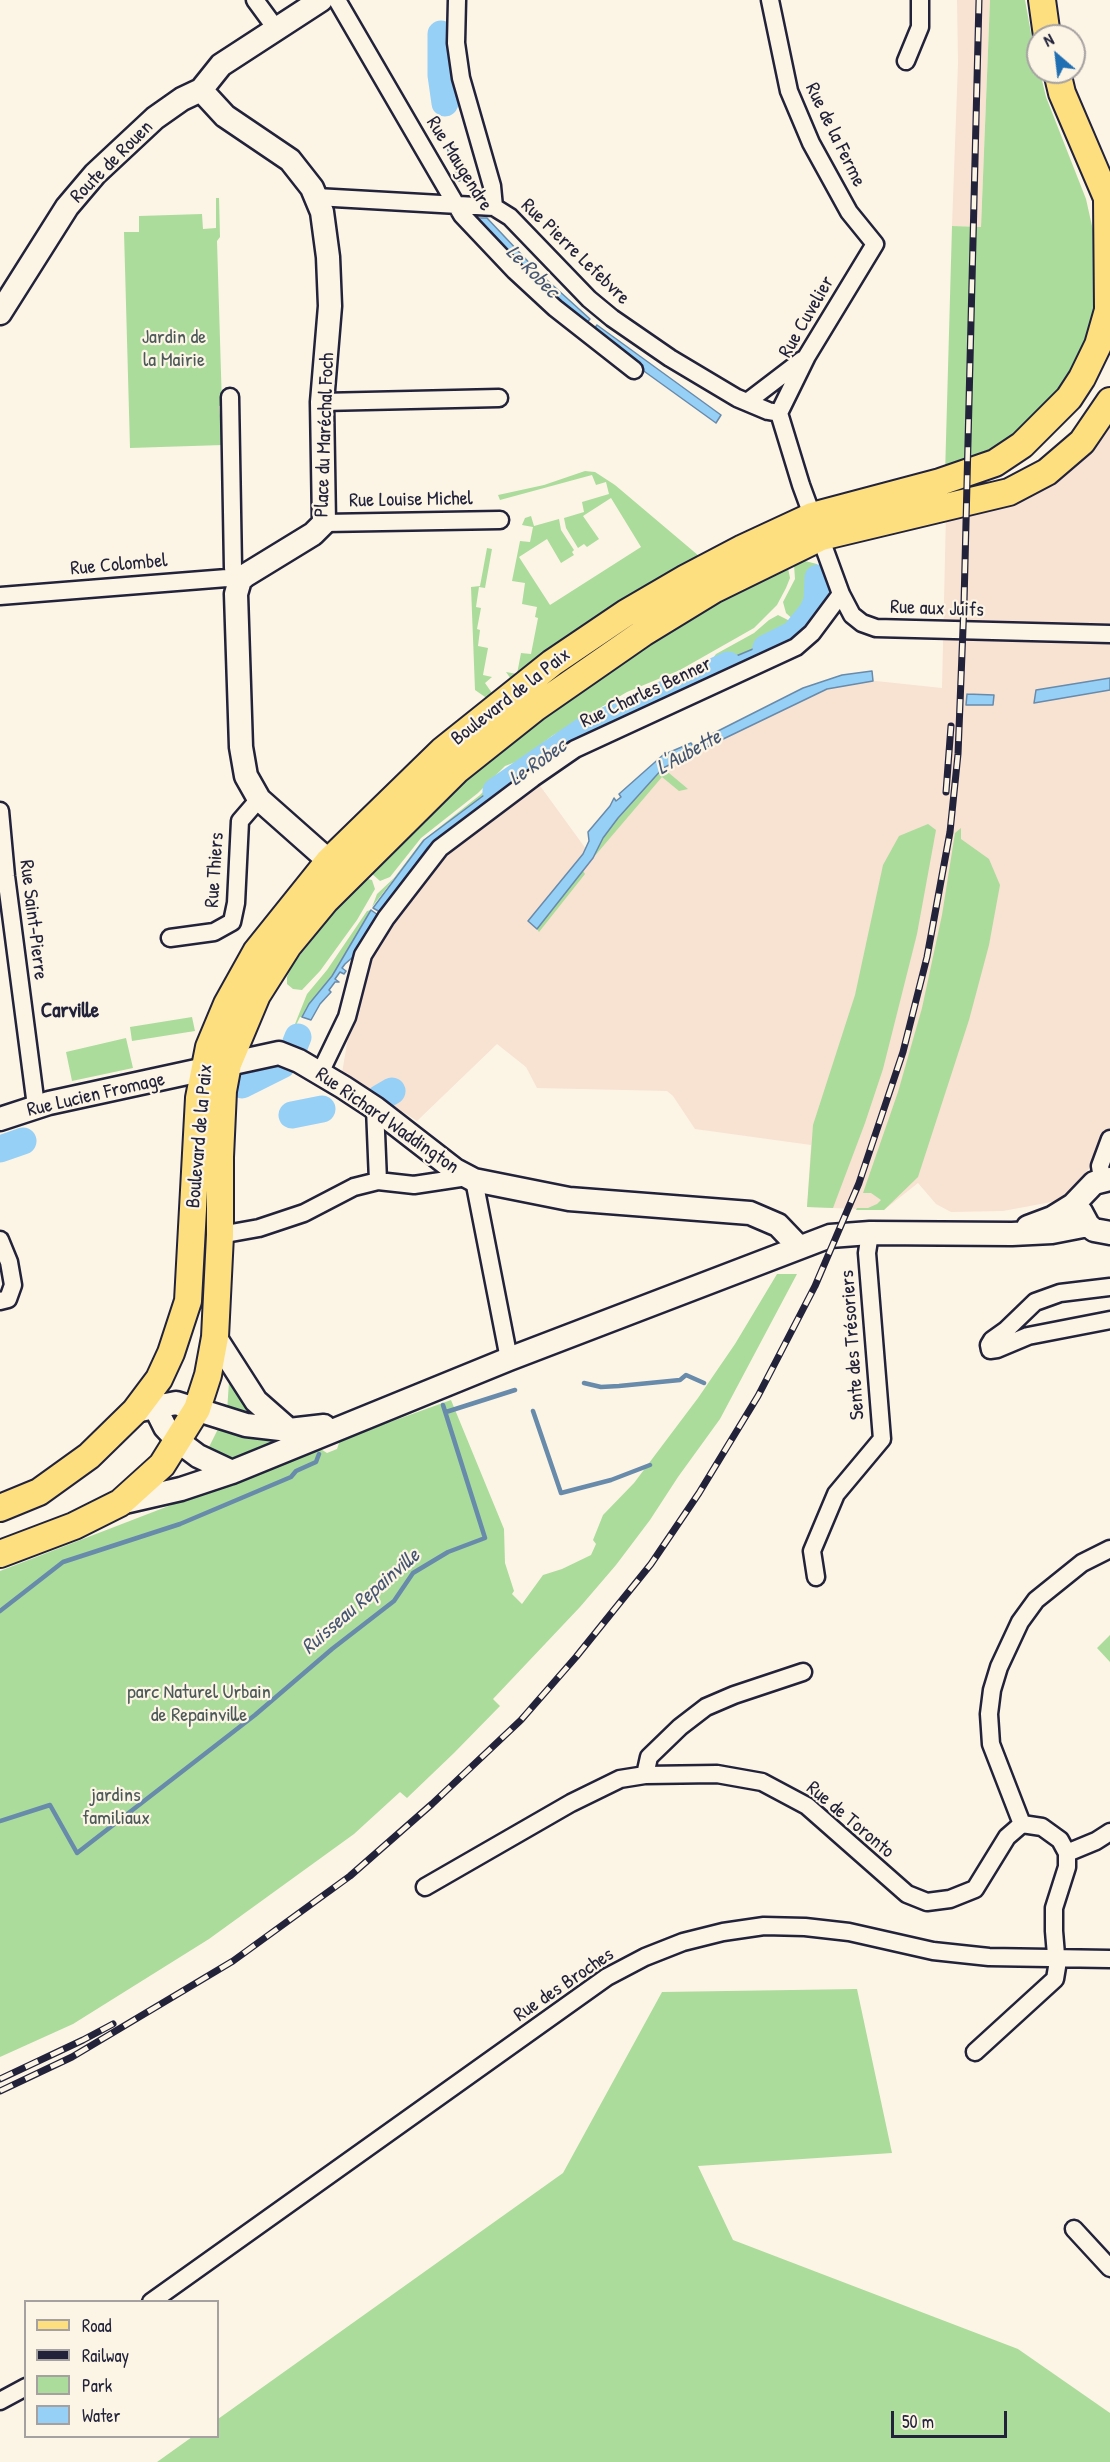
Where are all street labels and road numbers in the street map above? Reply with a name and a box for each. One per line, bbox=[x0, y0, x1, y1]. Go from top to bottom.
street label: Rue de la Ferme bbox=[800, 79, 870, 191]
street label: Rue Maugendre bbox=[421, 112, 497, 216]
street label: Route de Rouen bbox=[66, 116, 158, 208]
street label: Rue Pierre Lefebvre bbox=[516, 194, 634, 310]
street label: Rue Cuvelier bbox=[774, 272, 840, 362]
street label: Place du Maréchal Foch bbox=[310, 352, 340, 518]
street label: Rue Louise Michel bbox=[349, 487, 473, 513]
street label: Rue Colombel bbox=[70, 549, 168, 581]
street label: Rue aux Juifs bbox=[890, 595, 984, 623]
street label: Boulevard de la Paix bbox=[447, 643, 575, 751]
street label: Rue Charles Benner bbox=[577, 652, 715, 734]
street label: Rue Thiers bbox=[200, 832, 230, 908]
street label: Rue Saint-Pierre bbox=[14, 859, 52, 981]
street label: Boulevard de la Paix bbox=[182, 1063, 218, 1209]
street label: Rue Richard Waddington bbox=[311, 1063, 463, 1179]
street label: Rue Lucien Fromage bbox=[25, 1068, 167, 1122]
street label: Sente des Trésoriers bbox=[836, 1269, 870, 1421]
street label: Rue de Toronto bbox=[801, 1776, 899, 1864]
street label: Rue des Broches bbox=[509, 1943, 619, 2027]

